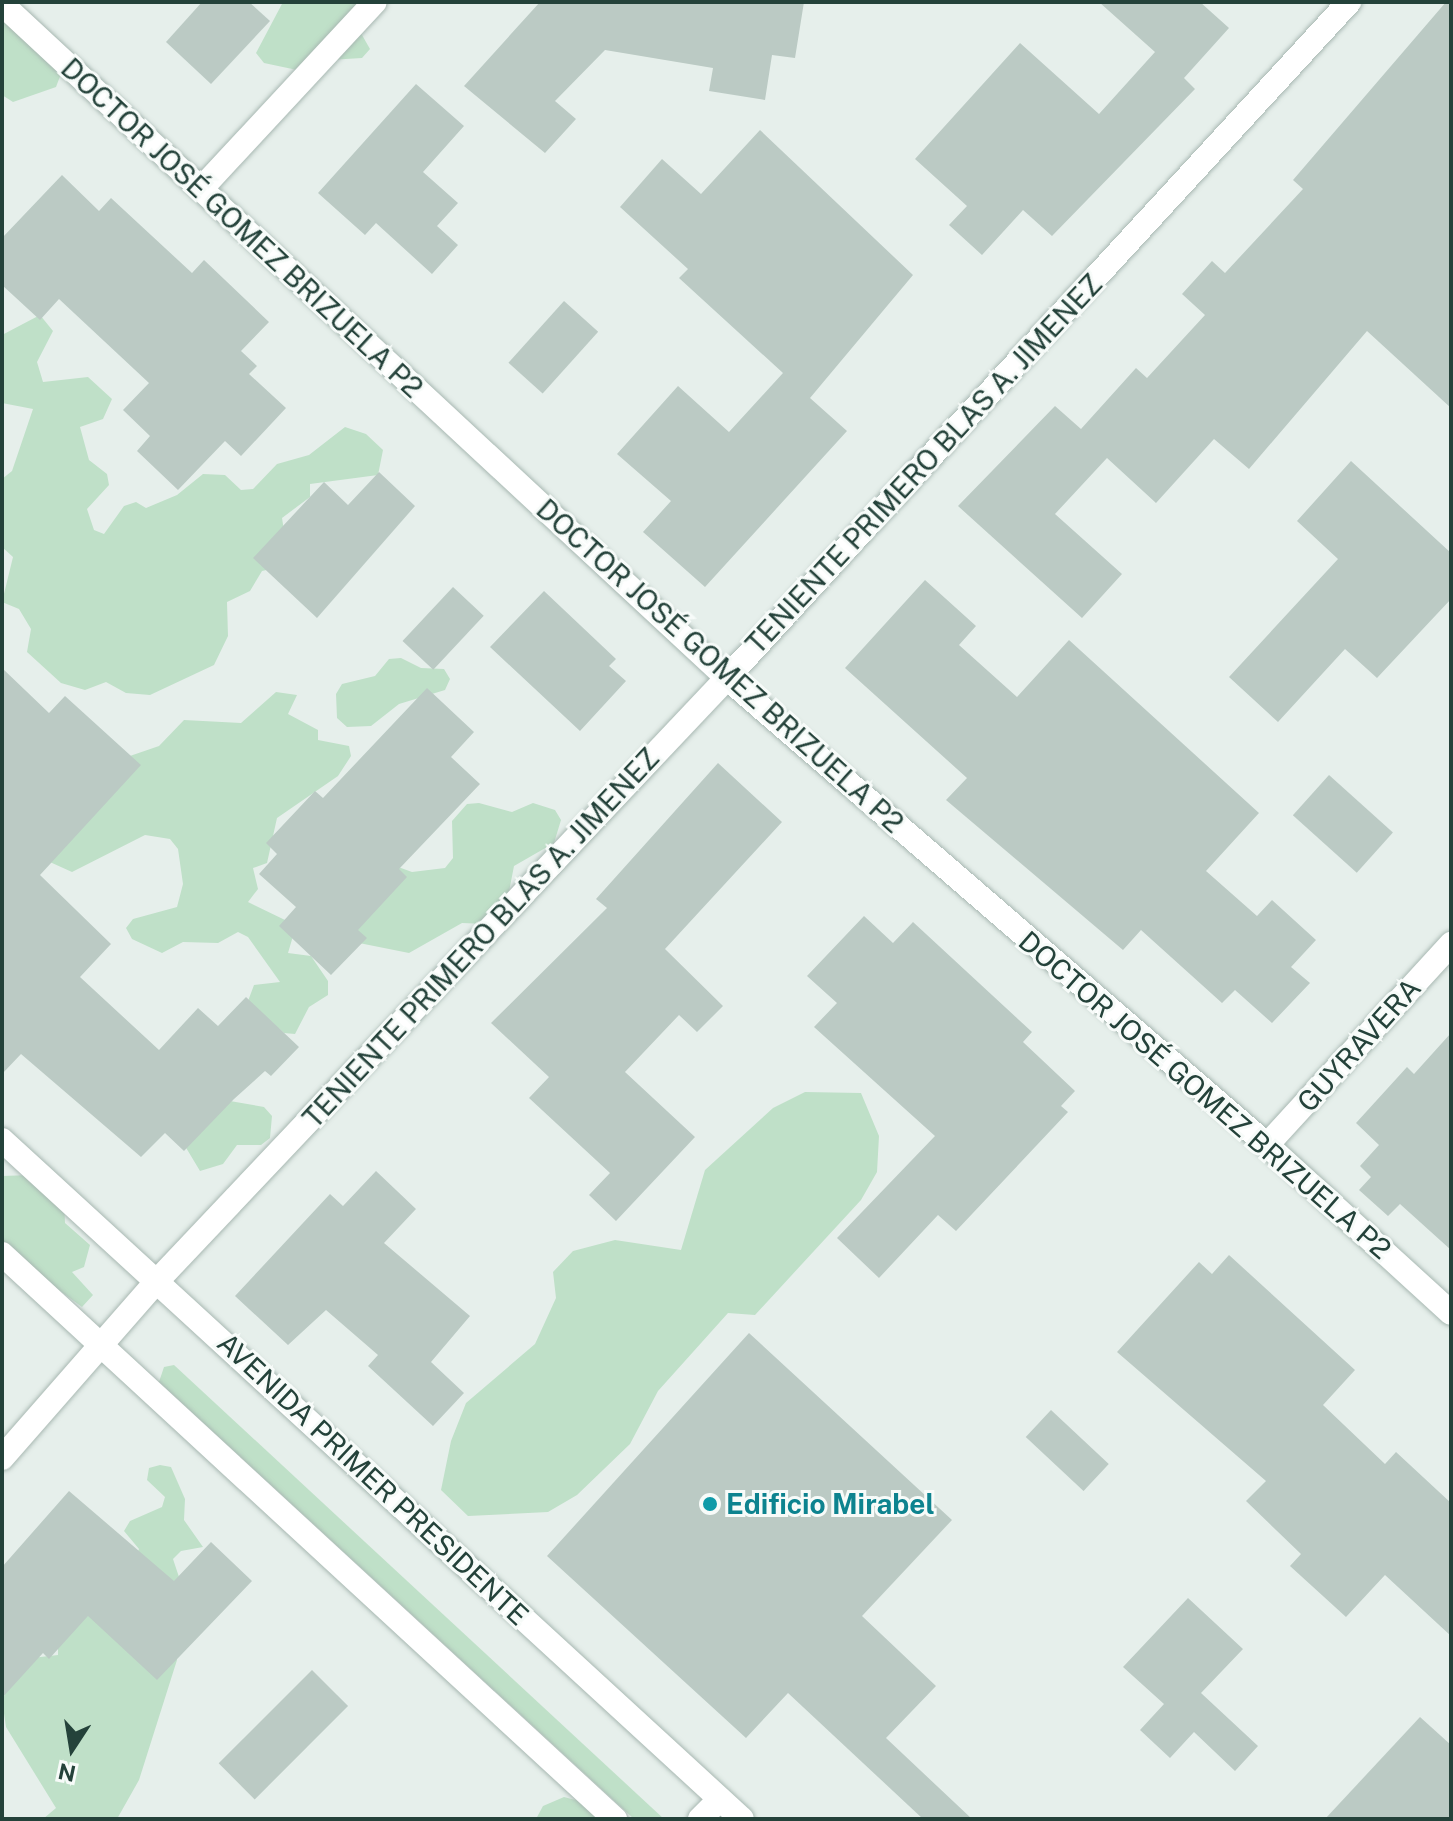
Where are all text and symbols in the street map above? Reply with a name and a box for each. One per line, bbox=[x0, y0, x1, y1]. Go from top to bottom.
street label: DOCTOR JOSÉ GOMEZ BRIZUELA P2 bbox=[54, 51, 430, 405]
street label: TENIENTE PRIMERO BLAS A. JIMENEZ bbox=[739, 267, 1109, 661]
street label: DOCTOR JOSÉ GOMEZ BRIZUELA P2 bbox=[530, 492, 910, 840]
street label: TENIENTE PRIMERO BLAS A. JIMENEZ bbox=[296, 741, 666, 1135]
street label: DOCTOR JOSÉ GOMEZ BRIZUELA P2 bbox=[1012, 924, 1398, 1266]
street label: GUYRAVERA bbox=[1290, 971, 1428, 1119]
street label: AVENIDA PRIMER PRESIDENTE bbox=[210, 1326, 536, 1632]
place label: Edificio Mirabel bbox=[726, 1487, 935, 1521]
marker: Edificio Mirabel bbox=[701, 1495, 719, 1513]
north arrow bbox=[32, 1709, 112, 1789]
text: N bbox=[56, 1758, 78, 1787]

